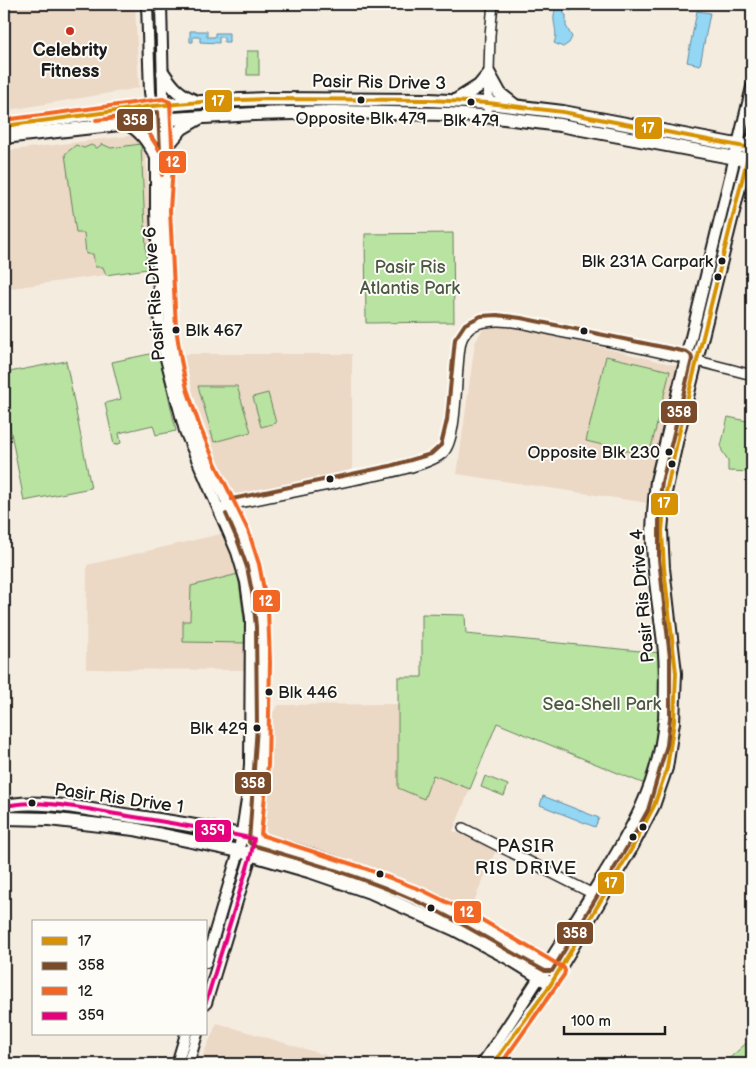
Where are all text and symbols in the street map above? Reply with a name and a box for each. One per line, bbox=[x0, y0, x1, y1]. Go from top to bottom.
marker: Celebrity Fitness bbox=[64, 25, 76, 37]
place label: Celebrity Fitness bbox=[33, 40, 108, 82]
street label: Pasir Ris Drive 3 bbox=[312, 71, 446, 94]
line badge: 17 bbox=[204, 89, 233, 113]
text: 17 bbox=[211, 93, 225, 110]
marker: Opposite Blk 479 bbox=[356, 95, 366, 105]
marker: Blk 479 bbox=[466, 97, 476, 107]
line badge: 358 bbox=[116, 108, 154, 132]
place label: Opposite Blk 479 bbox=[295, 109, 427, 129]
place label: Blk 479 bbox=[443, 111, 499, 131]
text: 358 bbox=[123, 112, 147, 129]
line badge: 17 bbox=[634, 116, 663, 140]
text: 17 bbox=[641, 120, 655, 137]
line badge: 12 bbox=[158, 150, 187, 174]
text: 12 bbox=[166, 154, 181, 171]
street label: Pasir Ris Drive 6 bbox=[139, 226, 170, 362]
place label: Blk 231A Carpark bbox=[581, 252, 714, 272]
marker: Blk 231A Carpark bbox=[717, 256, 727, 266]
park label: Pasir Ris Atlantis Park bbox=[360, 257, 460, 299]
unlabelled marker bbox=[713, 272, 723, 282]
place label: Blk 467 bbox=[185, 321, 243, 341]
marker: Blk 467 bbox=[171, 325, 181, 335]
unlabelled marker bbox=[579, 326, 589, 336]
line badge: 358 bbox=[660, 400, 698, 424]
text: 358 bbox=[667, 404, 691, 421]
place label: Opposite Blk 230 bbox=[527, 443, 660, 463]
marker: Opposite Blk 230 bbox=[664, 447, 674, 457]
unlabelled marker bbox=[667, 459, 677, 469]
unlabelled marker bbox=[325, 474, 335, 484]
line badge: 17 bbox=[650, 492, 679, 516]
text: 17 bbox=[657, 495, 671, 512]
street label: Pasir Ris Drive 4 bbox=[626, 528, 659, 664]
line badge: 12 bbox=[252, 589, 281, 613]
text: 12 bbox=[259, 593, 274, 610]
place label: Blk 446 bbox=[278, 683, 337, 703]
marker: Blk 446 bbox=[264, 687, 274, 697]
park label: Sea-Shell Park bbox=[543, 694, 662, 715]
place label: Blk 429 bbox=[189, 719, 248, 739]
marker: Blk 429 bbox=[252, 723, 262, 733]
line badge: 358 bbox=[234, 771, 272, 795]
text: 358 bbox=[241, 775, 265, 792]
street label: Pasir Ris Drive 1 bbox=[53, 779, 185, 818]
unlabelled marker bbox=[27, 798, 37, 808]
line badge: 359 bbox=[194, 819, 232, 843]
text: 359 bbox=[201, 822, 225, 839]
unlabelled marker bbox=[638, 822, 648, 832]
unlabelled marker bbox=[628, 832, 638, 842]
district label: PASIR RIS DRIVE bbox=[475, 835, 577, 880]
unlabelled marker bbox=[375, 869, 385, 879]
line badge: 17 bbox=[597, 871, 625, 895]
text: 17 bbox=[604, 875, 618, 892]
line badge: 12 bbox=[453, 900, 482, 924]
unlabelled marker bbox=[426, 903, 436, 913]
text: 12 bbox=[460, 904, 475, 921]
legend bbox=[32, 920, 208, 1036]
line badge: 358 bbox=[556, 921, 594, 945]
text: 358 bbox=[563, 925, 587, 942]
text: 17 bbox=[78, 932, 92, 951]
text: 358 bbox=[78, 956, 105, 975]
text: 12 bbox=[78, 982, 93, 1001]
scale bar bbox=[564, 1003, 665, 1035]
text: 359 bbox=[78, 1006, 105, 1025]
text: 100 m bbox=[571, 1012, 611, 1031]

